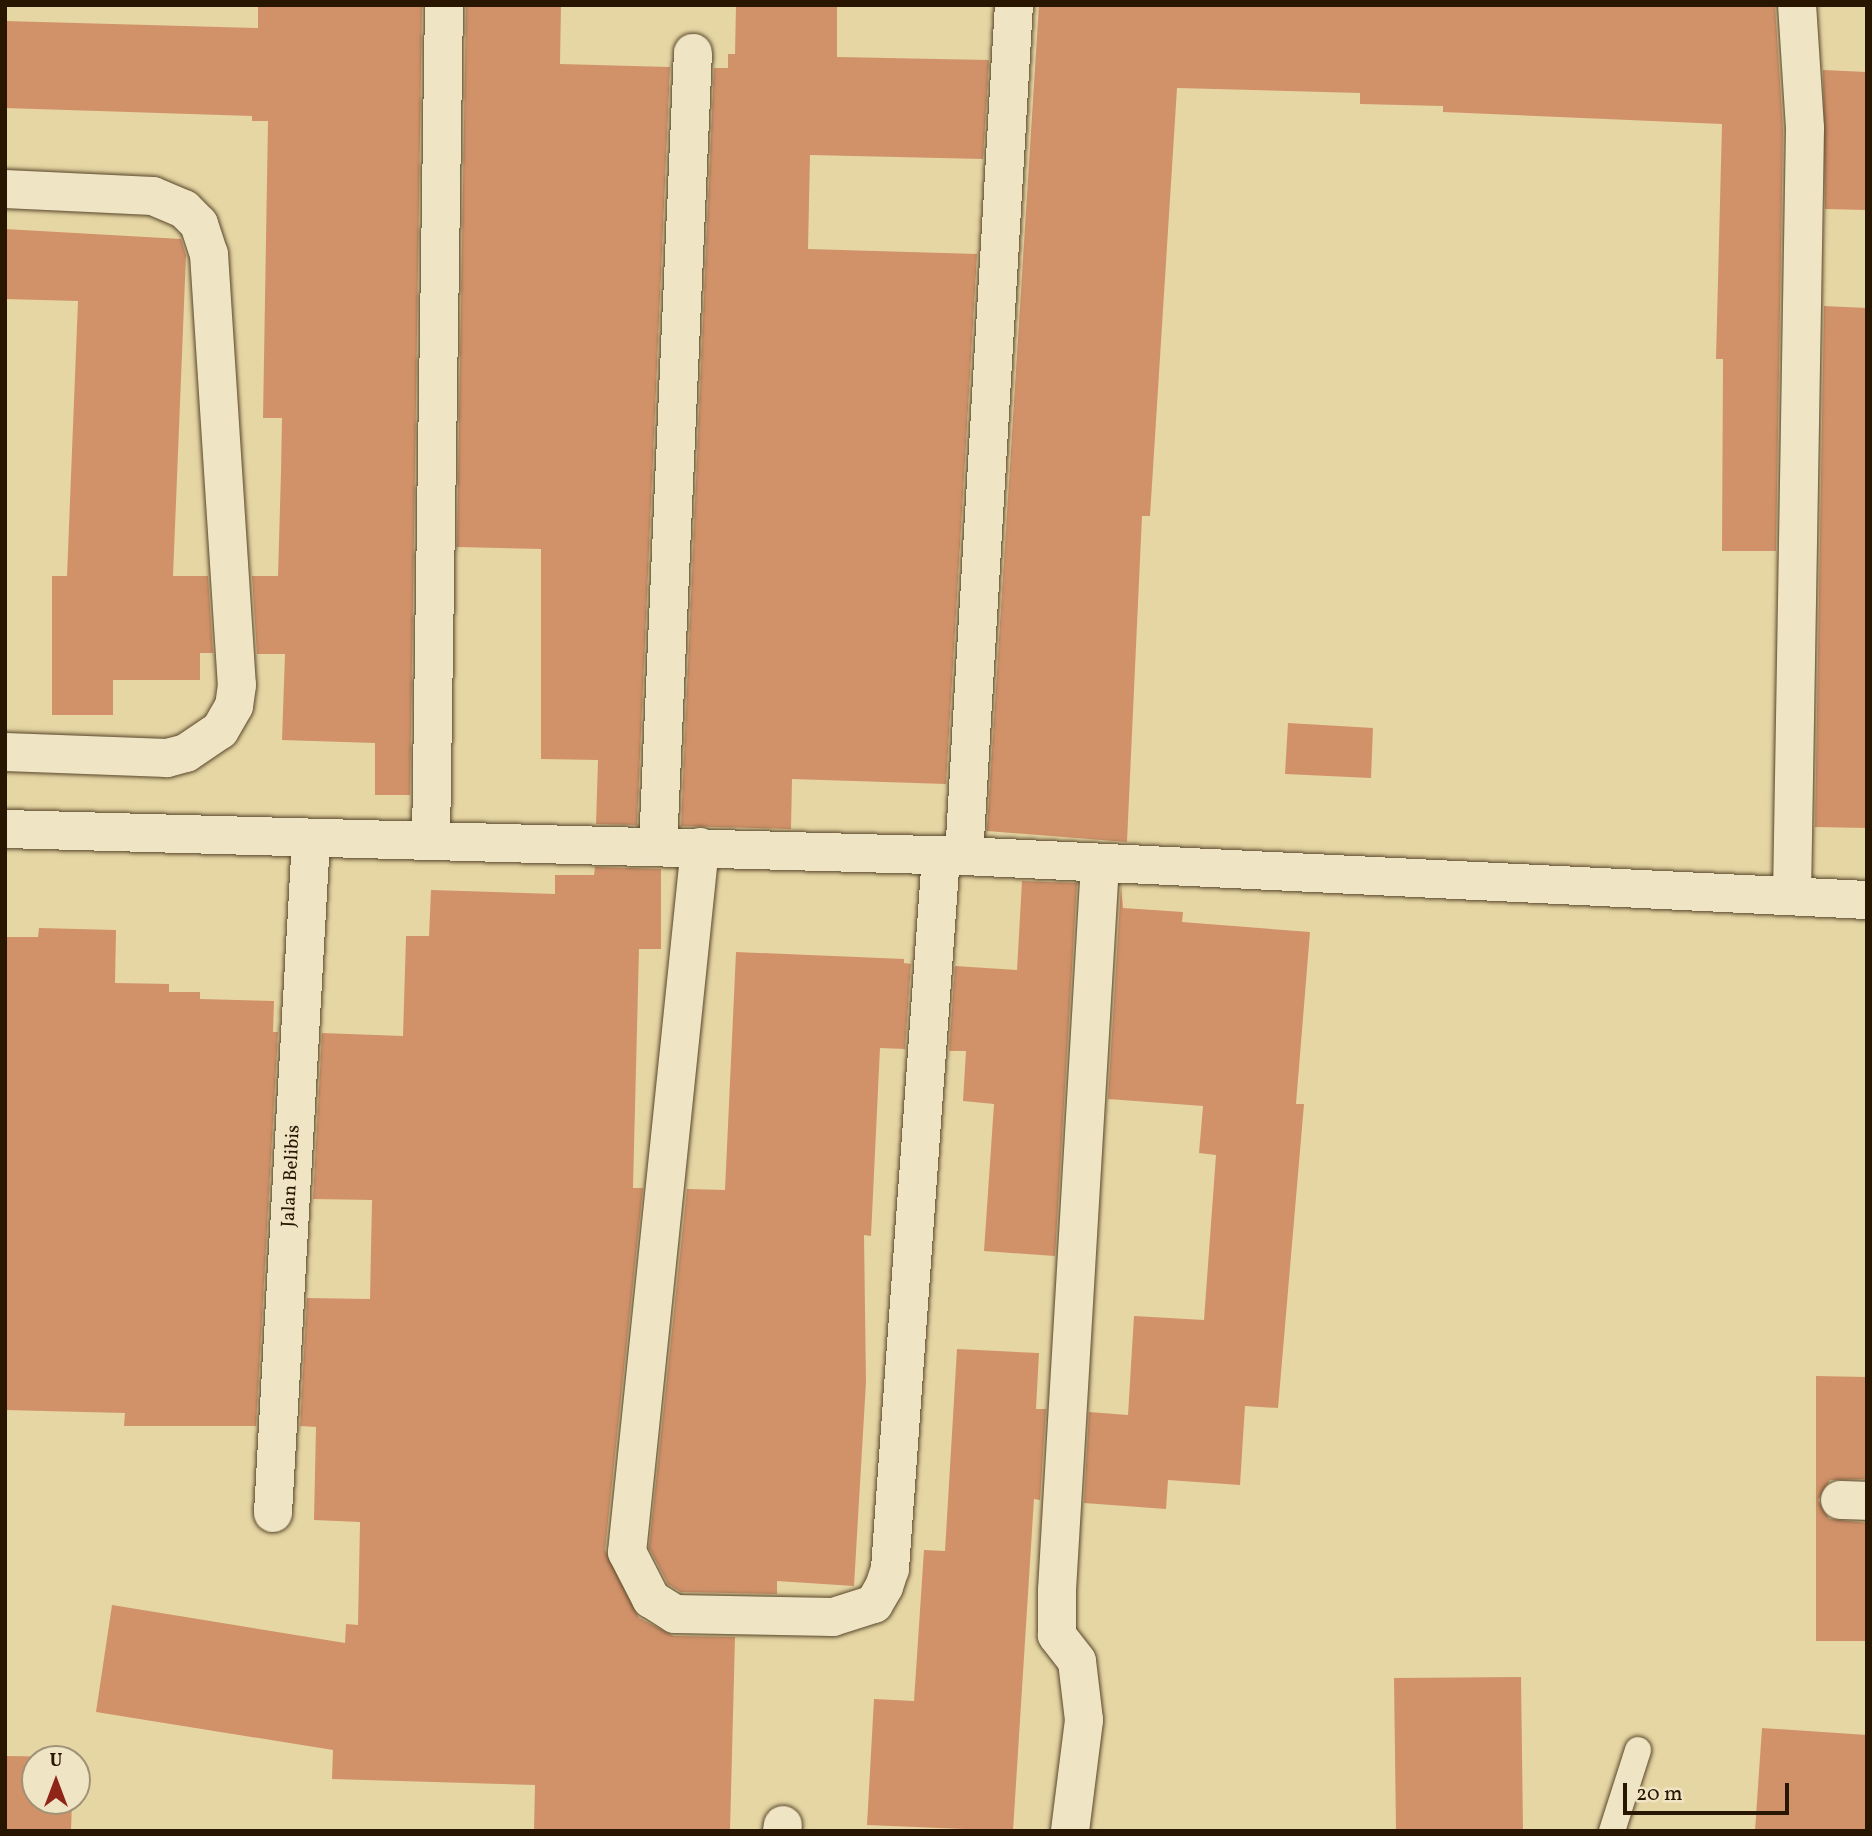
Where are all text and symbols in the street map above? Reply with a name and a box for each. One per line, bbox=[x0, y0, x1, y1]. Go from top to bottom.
street label: Jalan Belibis bbox=[278, 1124, 306, 1228]
north arrow bbox=[21, 1745, 91, 1815]
text: U bbox=[49, 1748, 63, 1774]
scale bar bbox=[1627, 1770, 1793, 1814]
text: 20 m bbox=[1636, 1780, 1682, 1809]

